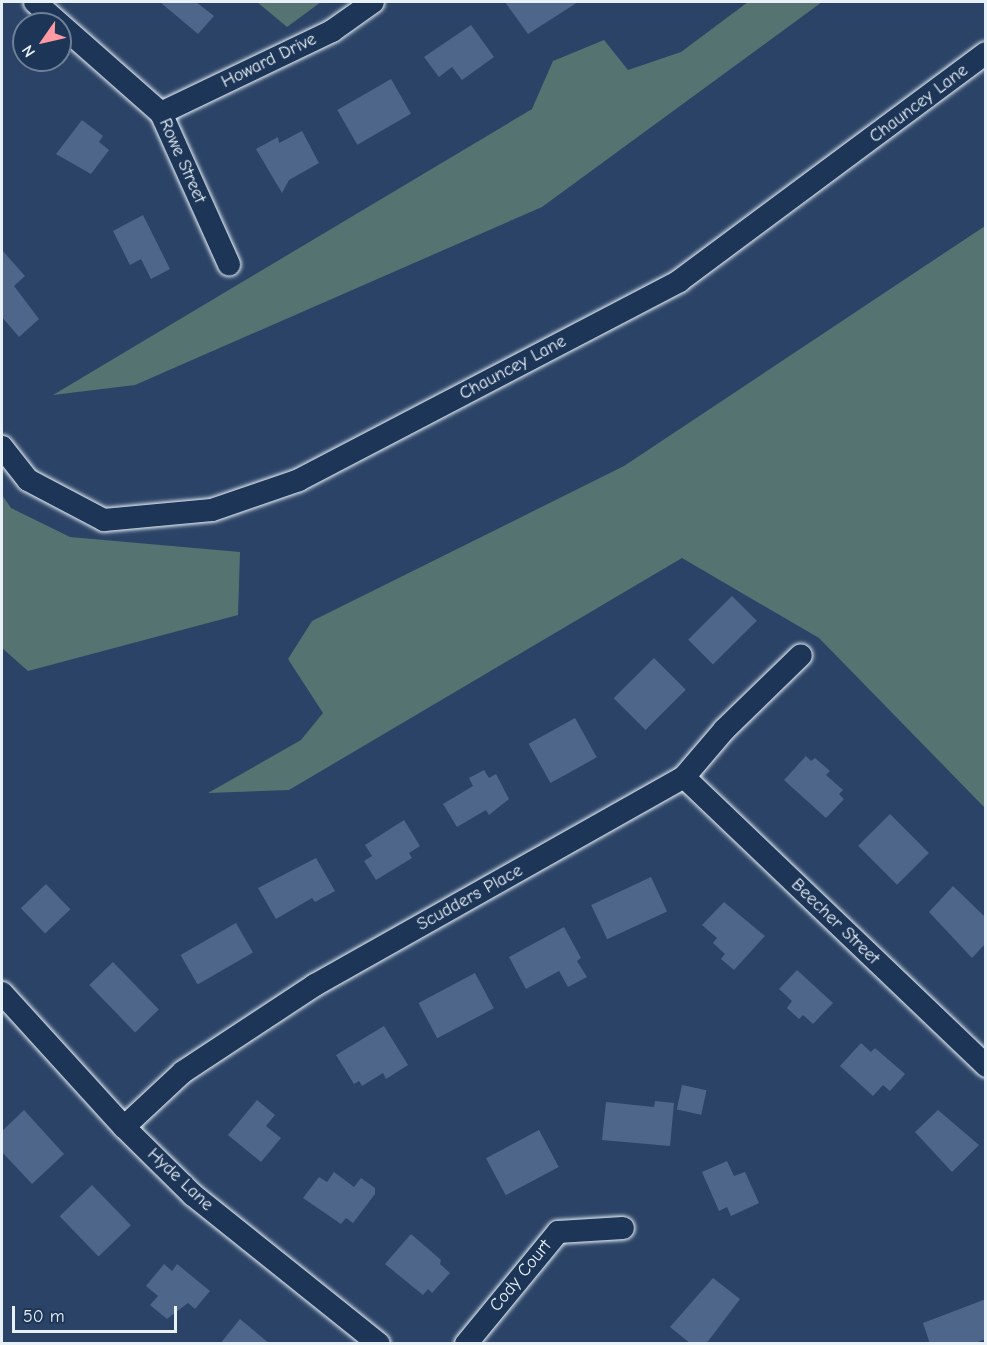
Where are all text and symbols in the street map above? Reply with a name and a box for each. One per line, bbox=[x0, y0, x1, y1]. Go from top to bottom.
north arrow bbox=[12, 12, 72, 72]
street label: Howard Drive bbox=[218, 29, 320, 93]
text: N bbox=[18, 42, 39, 60]
street label: Chauncey Lane bbox=[865, 60, 973, 148]
street label: Rowe Street bbox=[154, 115, 210, 207]
street label: Chauncey Lane bbox=[456, 331, 570, 405]
street label: Scudders Place bbox=[413, 860, 527, 936]
street label: Beecher Street bbox=[786, 874, 884, 970]
street label: Hyde Lane bbox=[143, 1144, 217, 1216]
street label: Cody Court bbox=[485, 1236, 557, 1316]
scale bar bbox=[15, 1294, 180, 1332]
text: 50 m bbox=[23, 1306, 65, 1327]

